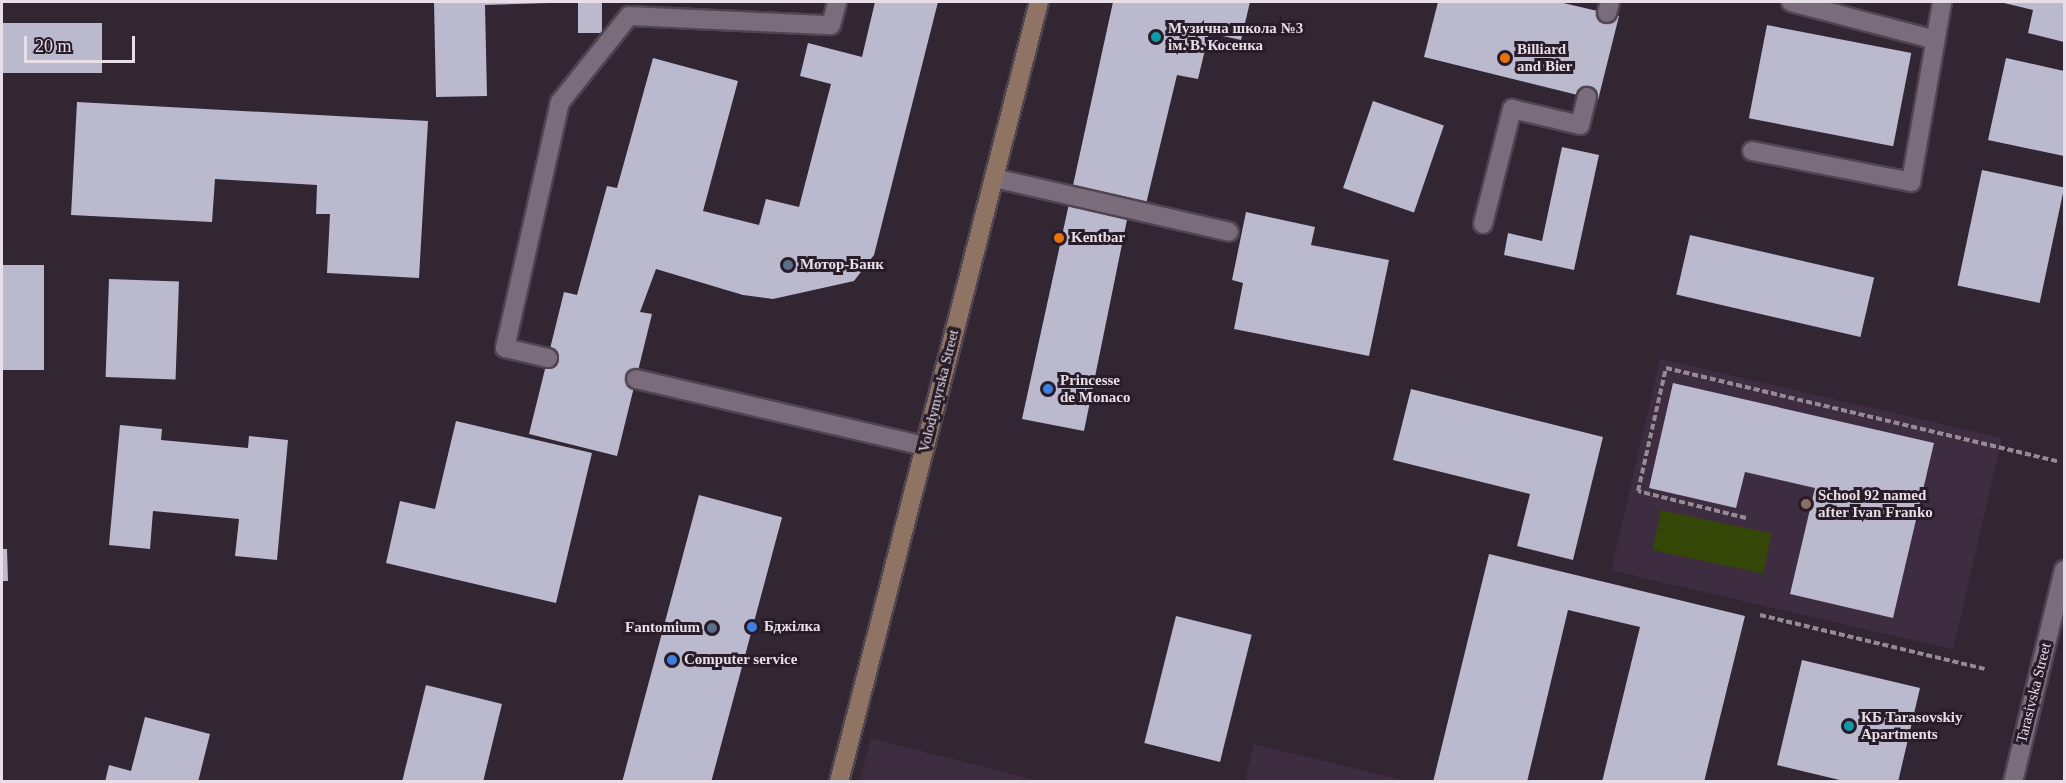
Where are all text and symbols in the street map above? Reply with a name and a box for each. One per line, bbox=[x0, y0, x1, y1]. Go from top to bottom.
place label: Музична школа №3 ім. В. Косенка bbox=[1168, 19, 1303, 54]
scale bar bbox=[27, 24, 138, 62]
marker: Музична школа №3 ім. В. Косенка bbox=[1149, 30, 1163, 44]
text: 20 m bbox=[35, 36, 72, 56]
place label: Billiard and Bier bbox=[1517, 40, 1572, 75]
marker: Billiard and Bier bbox=[1498, 51, 1512, 65]
place label: Kentbar bbox=[1071, 229, 1125, 247]
marker: Kentbar bbox=[1052, 231, 1066, 245]
place label: Мотор-Банк bbox=[800, 256, 884, 274]
marker: Мотор-Банк bbox=[781, 258, 795, 272]
street label: Volodymyrska Street bbox=[915, 328, 963, 454]
place label: Princesse de Monaco bbox=[1060, 371, 1130, 406]
marker: Princesse de Monaco bbox=[1041, 382, 1055, 396]
place label: School 92 named after Ivan Franko bbox=[1818, 486, 1933, 521]
marker: School 92 named after Ivan Franko bbox=[1799, 497, 1813, 511]
place label: Бджілка bbox=[764, 618, 821, 636]
place label: Fantomium bbox=[625, 619, 700, 637]
marker: Бджілка bbox=[745, 620, 759, 634]
marker: Fantomium bbox=[705, 621, 719, 635]
street label: Tarasivska Street bbox=[2013, 641, 2055, 745]
place label: Computer service bbox=[684, 651, 798, 669]
marker: Computer service bbox=[665, 653, 679, 667]
place label: КБ Tarasovskiy Apartments bbox=[1861, 708, 1963, 743]
marker: КБ Tarasovskiy Apartments bbox=[1842, 719, 1856, 733]

